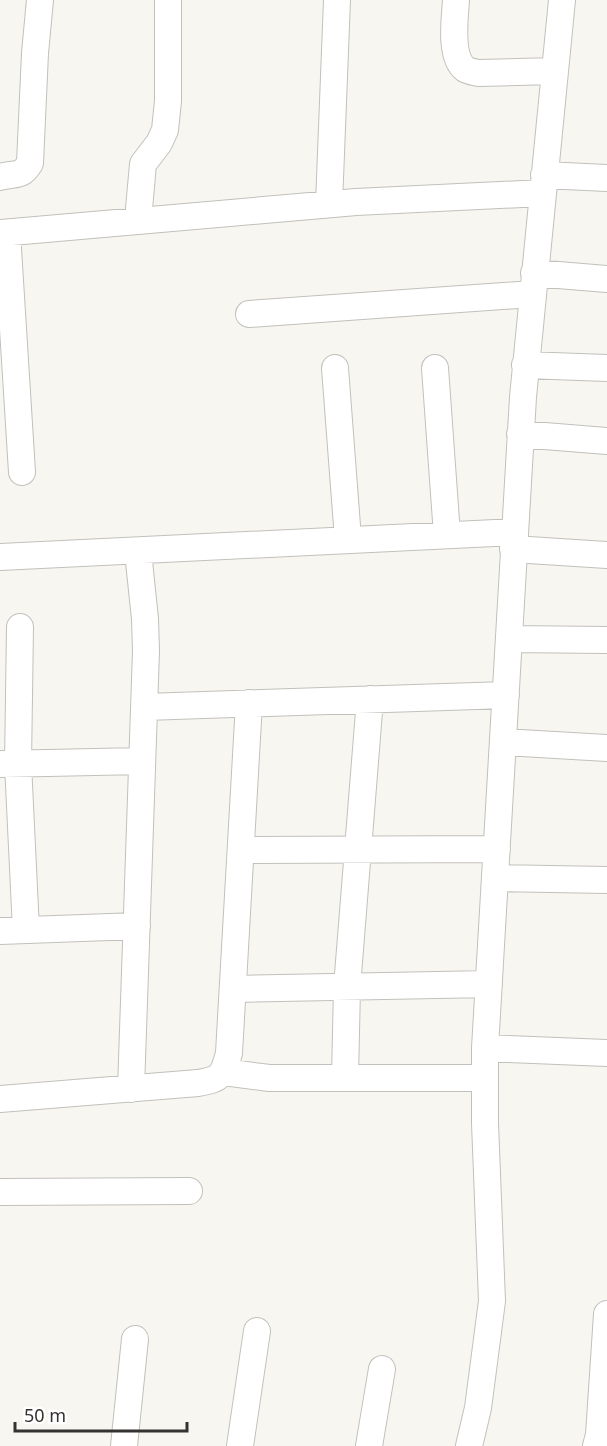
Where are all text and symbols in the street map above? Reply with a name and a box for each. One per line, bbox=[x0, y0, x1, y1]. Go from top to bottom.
scale bar bbox=[15, 1395, 188, 1433]
text: 50 m bbox=[24, 1403, 66, 1427]

